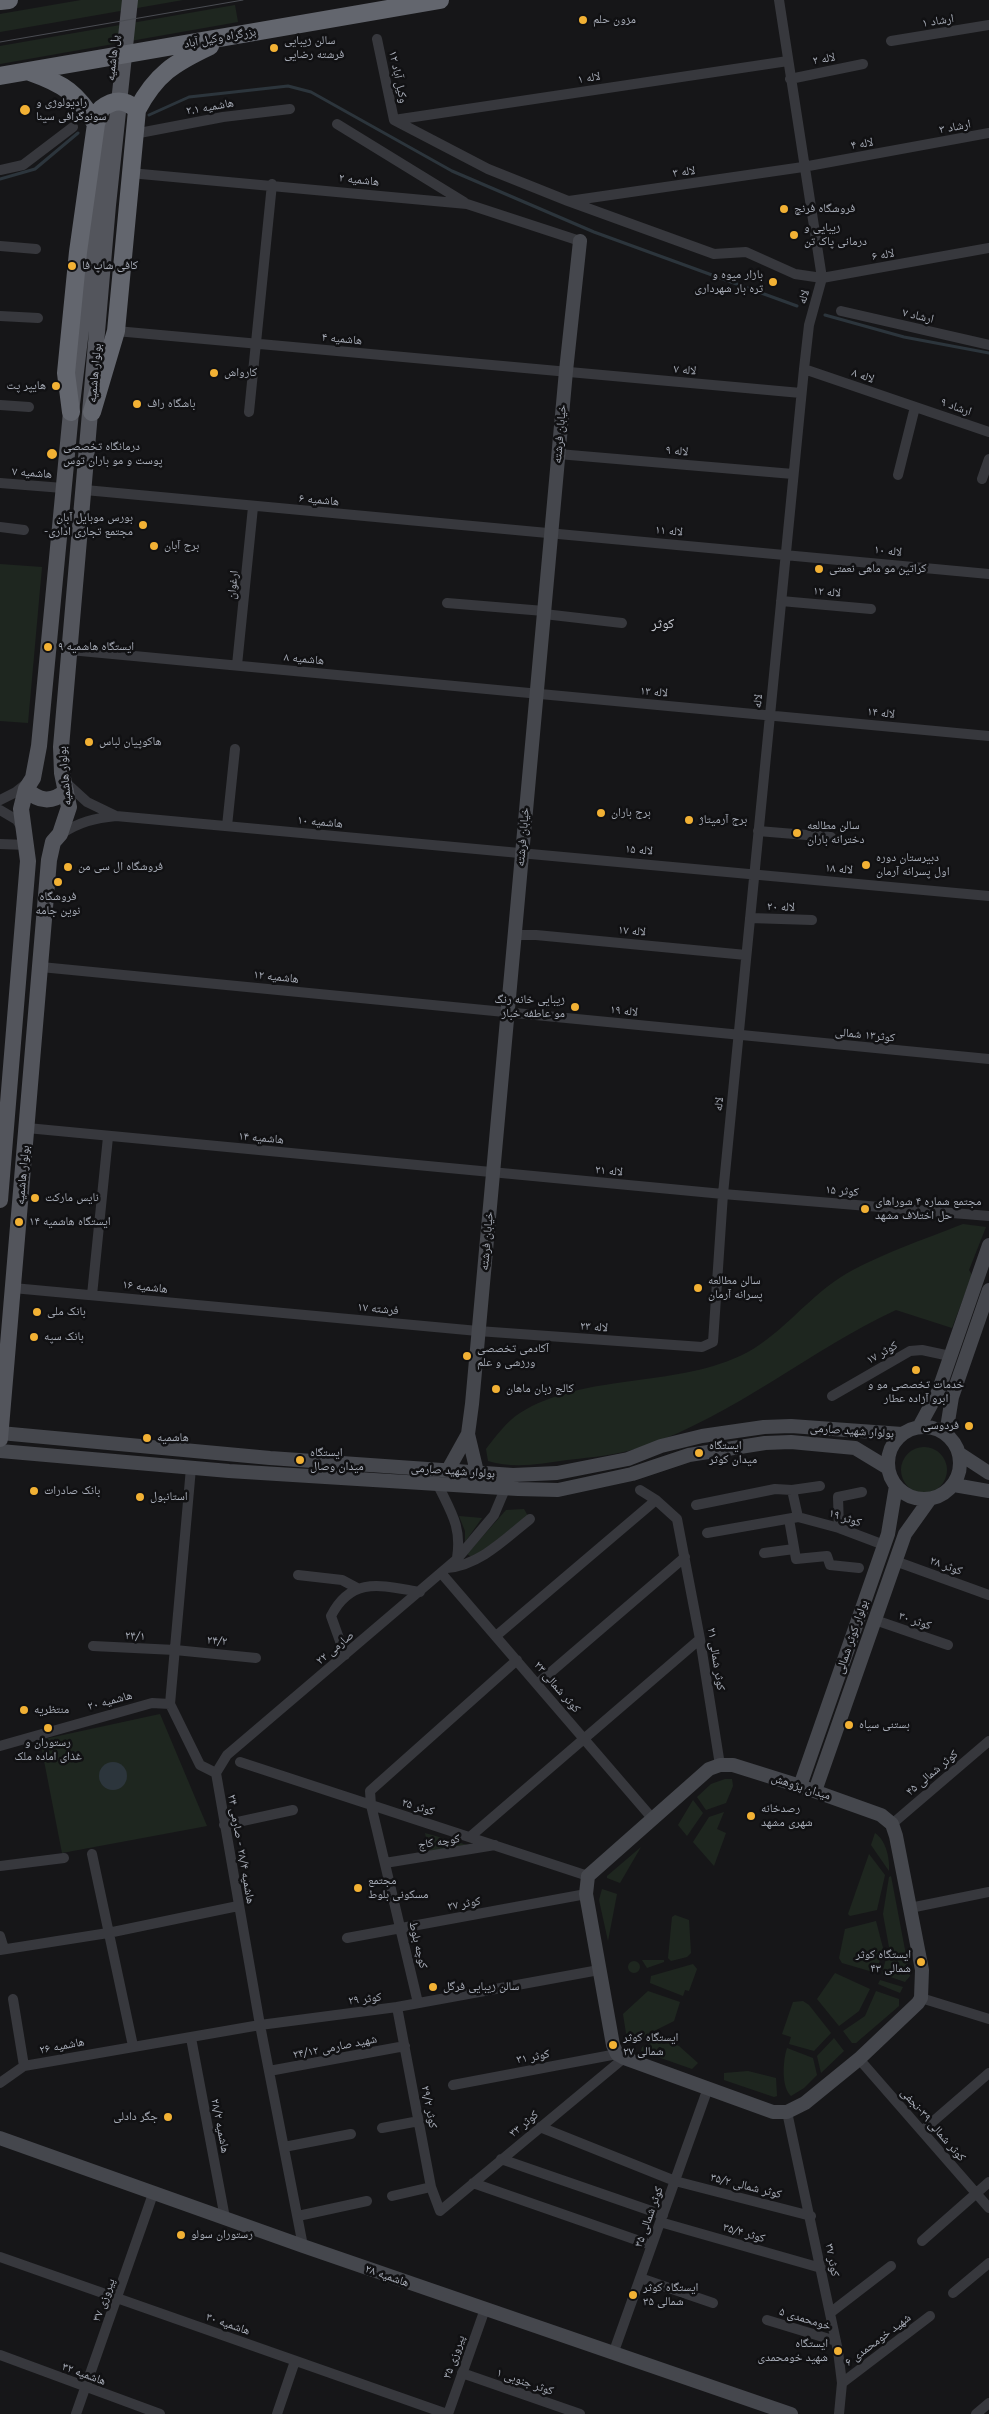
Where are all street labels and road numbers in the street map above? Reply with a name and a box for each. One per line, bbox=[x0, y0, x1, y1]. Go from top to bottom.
street label: ارشاد ۱ bbox=[921, 11, 955, 31]
street label: بزرگراه وکیل آباد bbox=[183, 25, 257, 51]
street label: پل هاشمیه bbox=[103, 34, 123, 82]
street label: ۱۲ وکیل آباد bbox=[385, 49, 411, 105]
street label: لاله ۲ bbox=[811, 50, 837, 68]
street label: لاله ۱ bbox=[577, 69, 601, 87]
street label: هاشمیه ۲.۱ bbox=[185, 96, 235, 118]
street label: ارشاد ۳ bbox=[938, 117, 972, 137]
street label: لاله ۴ bbox=[850, 135, 874, 153]
street label: لاله ۳ bbox=[672, 163, 696, 181]
street label: هاشمیه ۲ bbox=[338, 171, 380, 189]
street label: لاله ۶ bbox=[871, 246, 895, 264]
street label: لاله bbox=[795, 288, 813, 306]
street label: ارشاد ۷ bbox=[901, 305, 935, 327]
street label: هاشمیه ۴ bbox=[321, 330, 363, 348]
street label: بولوار هاشمیه bbox=[85, 343, 105, 403]
street label: لاله ۷ bbox=[673, 362, 697, 378]
street label: لاله ۸ bbox=[850, 365, 876, 387]
street label: ارشاد ۹ bbox=[939, 395, 973, 419]
street label: خیابان فرشته bbox=[550, 404, 570, 464]
street label: لاله ۹ bbox=[665, 443, 689, 459]
street label: هاشمیه ۷ bbox=[11, 464, 53, 482]
street label: هاشمیه ۶ bbox=[298, 491, 340, 509]
street label: لاله ۱۱ bbox=[654, 523, 684, 539]
street label: لاله ۱۰ bbox=[873, 542, 903, 560]
street label: ارغوان bbox=[224, 570, 242, 600]
street label: لاله ۱۲ bbox=[812, 584, 842, 600]
street label: هاشمیه ۸ bbox=[283, 650, 325, 668]
street label: لاله ۱۳ bbox=[639, 684, 669, 700]
street label: لاله bbox=[750, 693, 766, 709]
street label: لاله ۱۴ bbox=[866, 704, 896, 722]
street label: بولوار هاشمیه bbox=[55, 746, 75, 806]
street label: خیابان فرشته bbox=[513, 807, 533, 867]
street label: هاشمیه ۱۰ bbox=[297, 813, 343, 831]
street label: لاله ۱۵ bbox=[624, 842, 654, 858]
street label: لاله ۱۸ bbox=[824, 861, 854, 877]
street label: لاله ۲۰ bbox=[767, 899, 795, 915]
street label: لاله ۱۷ bbox=[617, 923, 647, 939]
street label: هاشمیه ۱۲ bbox=[253, 967, 299, 987]
street label: لاله ۱۹ bbox=[609, 1002, 639, 1020]
street label: کوثر۱۳ شمالی bbox=[834, 1025, 896, 1045]
street label: لاله bbox=[711, 1096, 727, 1112]
street label: هاشمیه ۱۴ bbox=[238, 1129, 284, 1147]
street label: بولوار هاشمیه bbox=[13, 1145, 33, 1205]
street label: لاله ۲۱ bbox=[594, 1163, 624, 1179]
street label: کوثر ۱۵ bbox=[825, 1182, 859, 1200]
street label: خیابان فرشته bbox=[477, 1211, 497, 1271]
street label: هاشمیه ۱۶ bbox=[122, 1277, 168, 1297]
street label: فرشته ۱۷ bbox=[357, 1300, 399, 1318]
street label: لاله ۲۳ bbox=[579, 1319, 609, 1335]
street label: کوثر ۱۷ bbox=[864, 1338, 900, 1368]
street label: بولوار شهید صارمی bbox=[809, 1421, 895, 1441]
street label: بولوار شهید صارمی bbox=[410, 1461, 496, 1481]
street label: کوثر ۱۹ bbox=[827, 1506, 863, 1530]
street label: کوثر ۲۸ bbox=[928, 1553, 964, 1579]
street label: بولوار کوثر شمالی bbox=[833, 1598, 871, 1676]
street label: کوثر ۳۰ bbox=[897, 1609, 933, 1633]
street label: کوثر شمالی ۲۱ bbox=[704, 1627, 728, 1691]
street label: ۲۴/۱ bbox=[124, 1628, 146, 1644]
street label: صارمی ۲۲ bbox=[313, 1628, 357, 1668]
street label: ۲۴/۲ bbox=[206, 1633, 228, 1649]
street label: کوثر شمالی ۲۳ bbox=[531, 1658, 583, 1716]
street label: هاشمیه ۲۰ bbox=[86, 1688, 134, 1714]
street label: کوثر شمالی ۴۵ bbox=[903, 1747, 961, 1799]
street label: میدان پژوهش bbox=[770, 1771, 832, 1803]
street label: هاشمیه ۲۸/۴ - صارمی ۲۴ bbox=[224, 1793, 258, 1905]
street label: کوثر ۲۵ bbox=[400, 1795, 436, 1819]
street label: کوچه کاج bbox=[417, 1832, 461, 1852]
street label: کوثر ۲۷ bbox=[446, 1894, 482, 1914]
street label: کوچه بلوط bbox=[406, 1920, 430, 1970]
street label: کوثر ۲۹ bbox=[347, 1990, 383, 2008]
street label: شهید صارمی ۲۴/۱۲ bbox=[292, 2032, 378, 2062]
street label: هاشمیه ۲۶ bbox=[38, 2035, 86, 2057]
street label: کوثر ۳۱ bbox=[515, 2047, 551, 2067]
street label: کوثر ۲۹/۲ bbox=[418, 2084, 440, 2130]
street label: کوثر شمالی ۳۹-نجفی bbox=[897, 2086, 969, 2164]
street label: هاشمیه ۲۸/۲ bbox=[208, 2097, 232, 2155]
street label: کوثر ۳۳ bbox=[507, 2108, 541, 2140]
street label: کوثر شمالی ۳۵/۲ bbox=[709, 2170, 783, 2202]
street label: کوثر شمالی ۳۵ bbox=[631, 2185, 667, 2249]
street label: کوثر ۳۵/۴ bbox=[721, 2220, 767, 2246]
street label: کوثر ۳۷ bbox=[822, 2242, 842, 2278]
street label: هاشمیه ۲۸ bbox=[363, 2262, 411, 2290]
street label: پیروزی ۳۷ bbox=[90, 2276, 118, 2324]
street label: خومحمدی ۵ bbox=[777, 2304, 833, 2334]
street label: هاشمیه ۳۰ bbox=[204, 2310, 252, 2338]
street label: شهید خومحمدی ۶ bbox=[842, 2310, 914, 2370]
street label: پیروزی ۳۵ bbox=[440, 2333, 468, 2381]
street label: هاشمیه ۳۲ bbox=[60, 2359, 108, 2389]
street label: کوثر جنوبی ۱ bbox=[494, 2365, 556, 2399]

